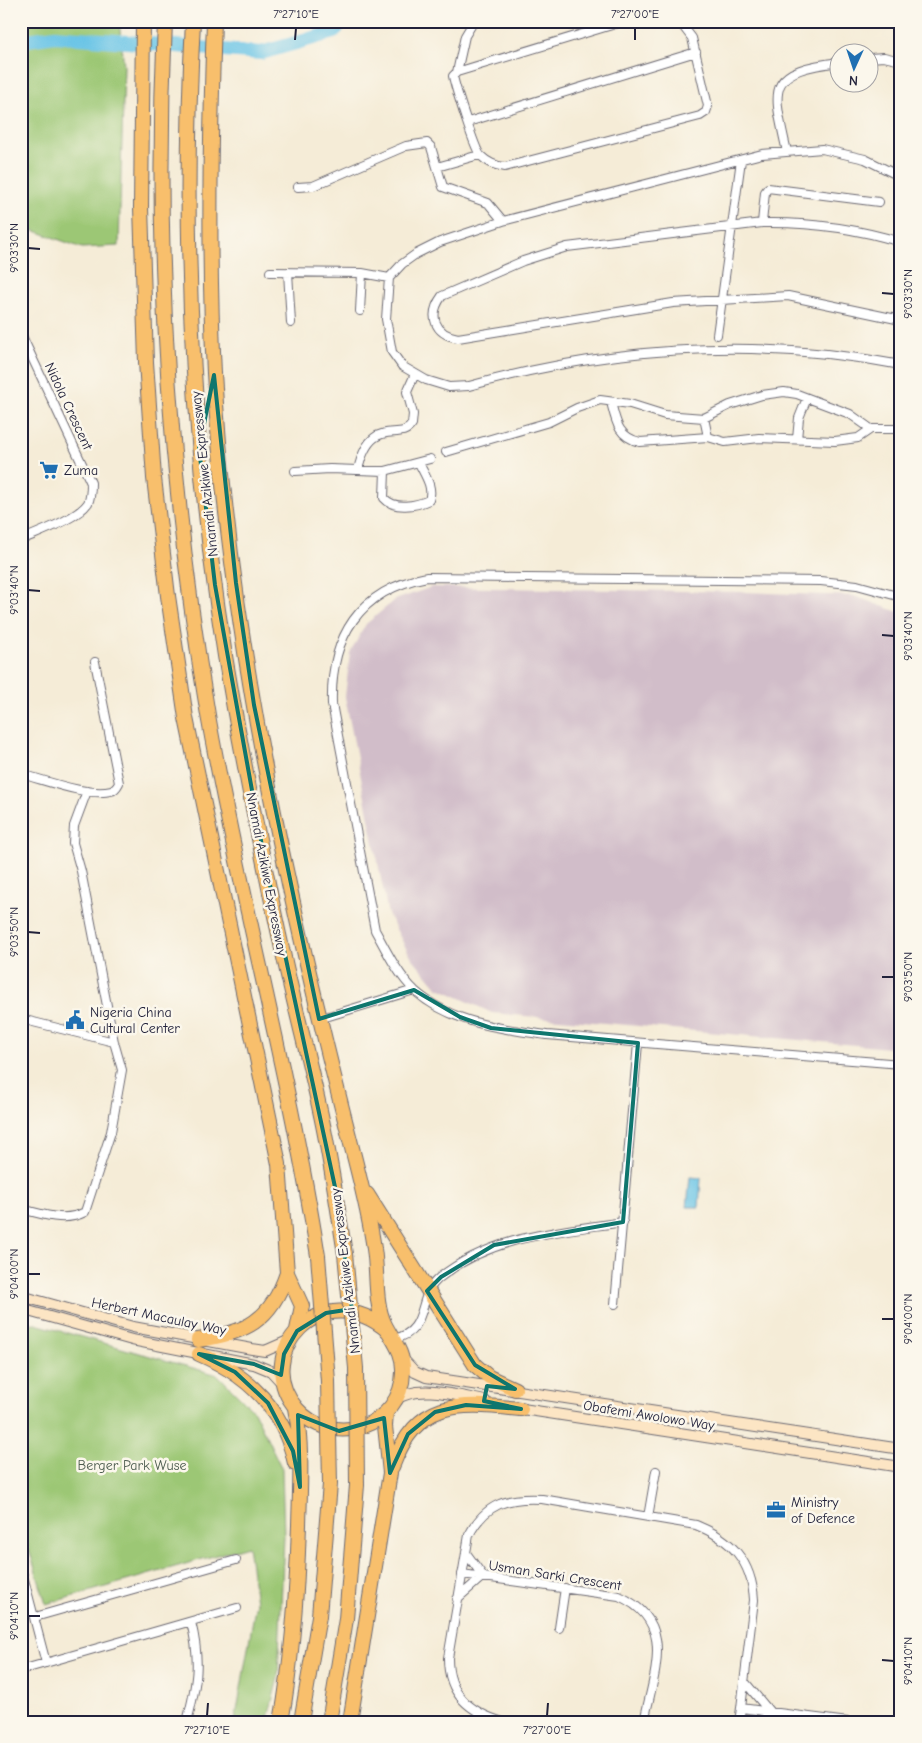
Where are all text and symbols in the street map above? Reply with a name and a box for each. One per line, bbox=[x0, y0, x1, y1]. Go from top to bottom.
text: 7°27'10"E bbox=[273, 7, 319, 21]
text: 7°27'00"E bbox=[611, 7, 659, 21]
north arrow bbox=[830, 42, 880, 92]
text: N bbox=[848, 72, 858, 89]
text: 9°03'30"N bbox=[7, 223, 21, 273]
text: 9°03'30"N bbox=[901, 269, 915, 319]
street label: Nidola Crescent bbox=[41, 360, 97, 453]
street label: Nnamdi Azikiwe Expressway bbox=[187, 390, 222, 558]
supermarket icon: Zuma bbox=[38, 459, 60, 481]
place label: Zuma bbox=[64, 462, 98, 479]
text: 9°03'40"N bbox=[7, 565, 21, 615]
text: 9°03'40"N bbox=[901, 611, 915, 661]
street label: Nnamdi Azikiwe Expressway bbox=[242, 791, 291, 958]
text: 9°03'50"N bbox=[7, 907, 21, 957]
text: 9°03'50"N bbox=[901, 952, 915, 1002]
place label: Nigeria China Cultural Center bbox=[90, 1004, 180, 1037]
public building icon: Nigeria China Cultural Center bbox=[64, 1009, 86, 1031]
street label: Nnamdi Azikiwe Expressway bbox=[327, 1187, 364, 1354]
text: 9°04'00"N bbox=[7, 1249, 21, 1299]
street label: Herbert Macaulay Way bbox=[90, 1294, 229, 1339]
text: 9°04'00"N bbox=[901, 1294, 915, 1344]
street label: Obafemi Awolowo Way bbox=[582, 1397, 717, 1434]
park label: Berger Park Wuse bbox=[77, 1457, 187, 1474]
place label: Ministry of Defence bbox=[791, 1494, 855, 1527]
office icon: Ministry of Defence bbox=[765, 1499, 787, 1521]
street label: Usman Sarki Crescent bbox=[487, 1557, 623, 1595]
text: 9°04'10"N bbox=[7, 1592, 21, 1640]
text: 9°04'10"N bbox=[901, 1637, 915, 1685]
text: 7°27'10"E bbox=[184, 1723, 230, 1737]
text: 7°27'00"E bbox=[523, 1723, 571, 1737]

